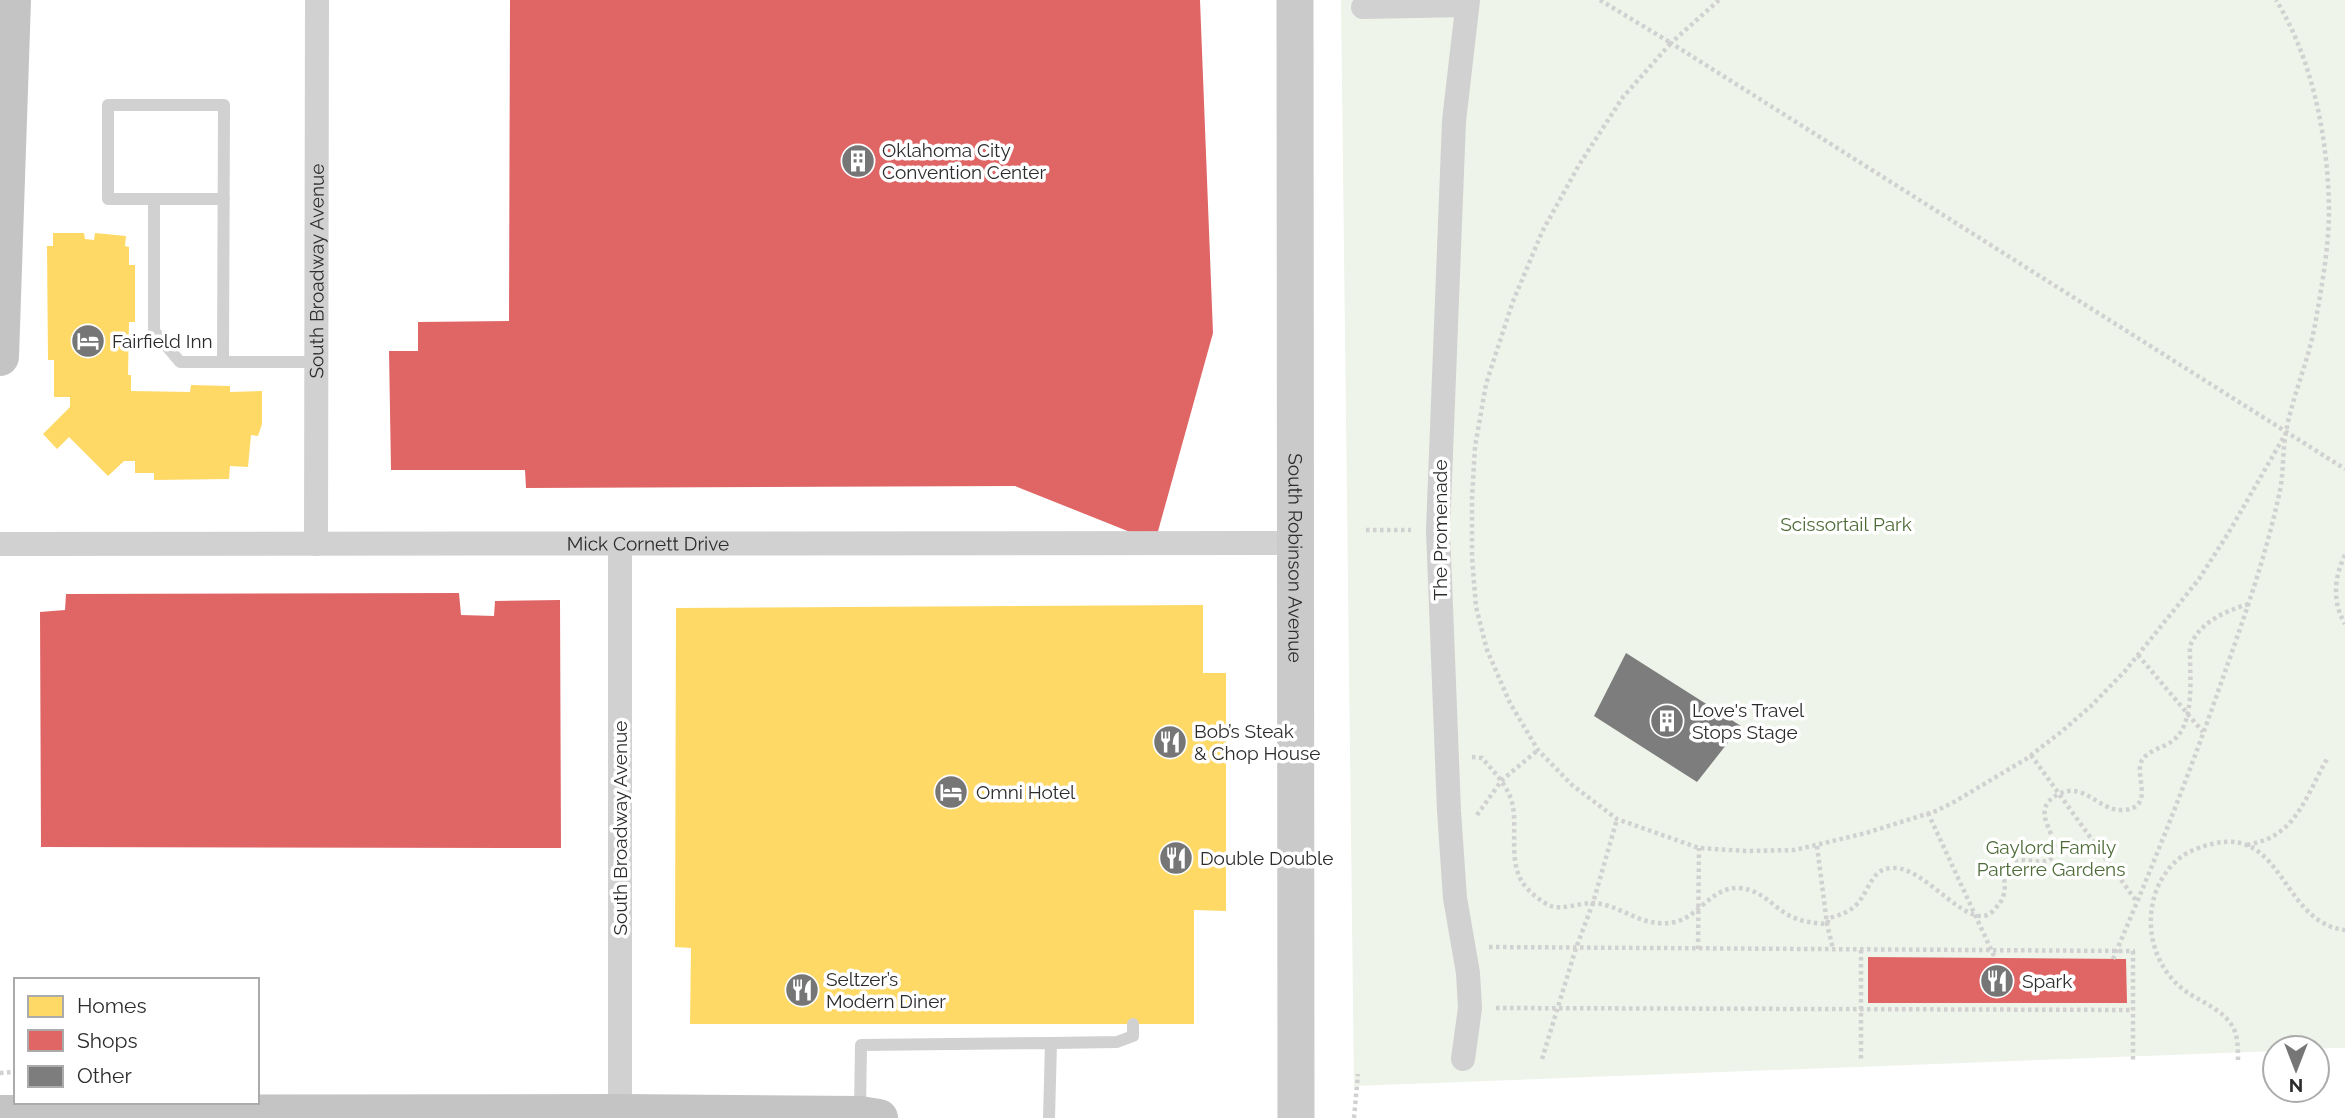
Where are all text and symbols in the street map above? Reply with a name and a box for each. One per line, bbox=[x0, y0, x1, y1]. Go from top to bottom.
place label: Oklahoma City Convention Center bbox=[882, 139, 1046, 183]
building icon: Oklahoma City Convention Center bbox=[839, 142, 877, 180]
street label: South Broadway Avenue bbox=[305, 163, 328, 379]
hotel icon: Fairfield Inn bbox=[69, 322, 107, 360]
place label: Fairfield Inn bbox=[112, 330, 213, 352]
street label: South Robinson Avenue bbox=[1284, 453, 1307, 663]
street label: The Promenade bbox=[1429, 459, 1451, 601]
park label: Scissortail Park bbox=[1780, 513, 1912, 535]
street label: Mick Cornett Drive bbox=[567, 532, 729, 555]
place label: Love's Travel Stops Stage bbox=[1692, 699, 1805, 743]
building icon: Love's Travel Stops Stage bbox=[1648, 702, 1686, 740]
place label: Bob’s Steak & Chop House bbox=[1194, 720, 1320, 764]
street label: South Broadway Avenue bbox=[609, 721, 631, 935]
restaurant icon: Bob’s Steak & Chop House bbox=[1151, 723, 1189, 761]
hotel icon: Omni Hotel bbox=[932, 773, 970, 811]
place label: Omni Hotel bbox=[976, 781, 1076, 803]
park label: Gaylord Family Parterre Gardens bbox=[1977, 836, 2125, 880]
restaurant icon: Double Double bbox=[1157, 839, 1195, 877]
place label: Double Double bbox=[1200, 847, 1333, 869]
restaurant icon: Spark bbox=[1978, 962, 2016, 1000]
place label: Seltzer’s Modern Diner bbox=[826, 968, 946, 1012]
place label: Spark bbox=[2022, 970, 2072, 992]
restaurant icon: Seltzer’s Modern Diner bbox=[783, 971, 821, 1009]
legend bbox=[14, 978, 259, 1104]
text: Homes bbox=[77, 993, 147, 1018]
text: Shops bbox=[77, 1028, 138, 1053]
north arrow bbox=[2261, 1034, 2331, 1104]
text: Other bbox=[77, 1063, 132, 1088]
text: N bbox=[2289, 1075, 2303, 1097]

